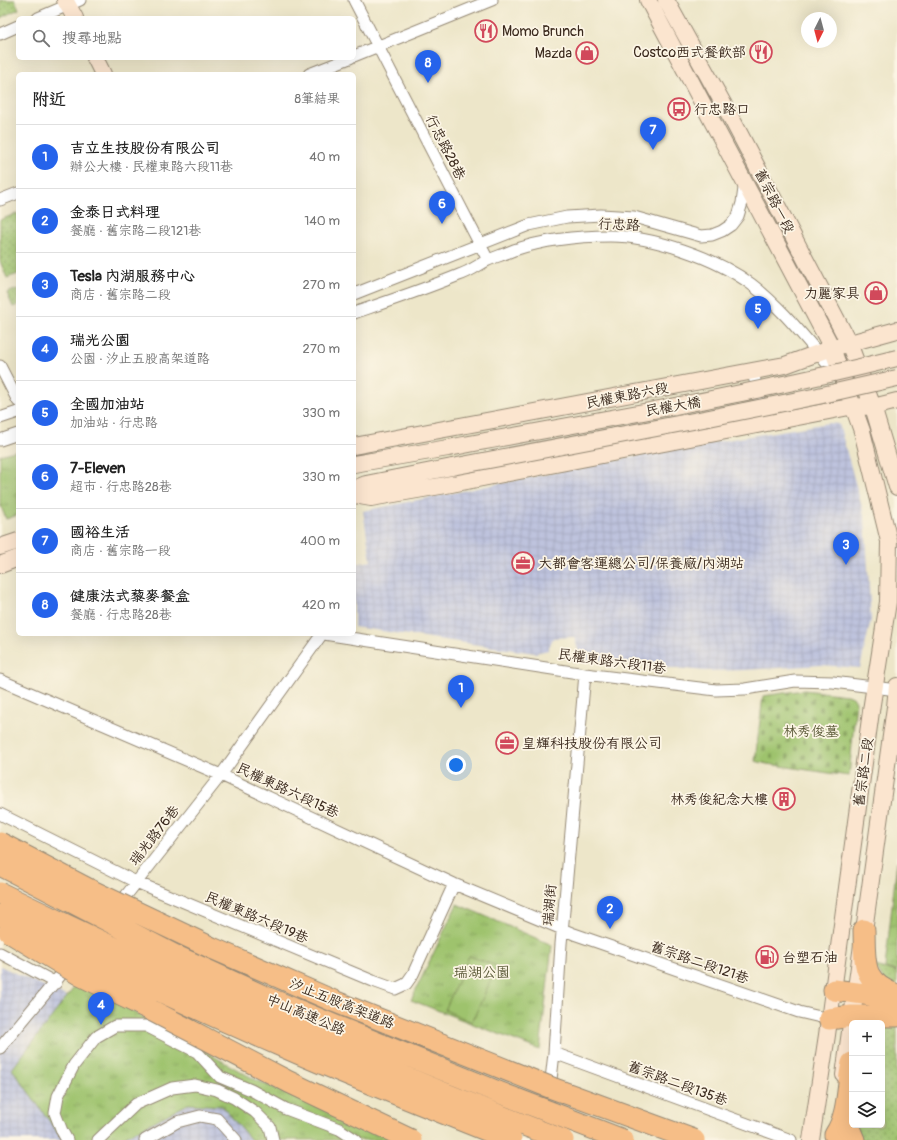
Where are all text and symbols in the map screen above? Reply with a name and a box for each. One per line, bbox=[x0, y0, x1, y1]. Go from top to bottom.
north arrow bbox=[801, 12, 837, 48]
search box bbox=[16, 16, 356, 60]
restaurant icon: Momo Brunch bbox=[473, 18, 499, 44]
place label: Momo Brunch bbox=[502, 23, 584, 40]
icon: search bbox=[30, 27, 52, 49]
text: 搜尋地點 bbox=[62, 29, 122, 48]
restaurant icon: Costco西式餐飲部 bbox=[748, 39, 774, 65]
shop icon: Mazda bbox=[574, 40, 600, 66]
place label: Costco西式餐飲部 bbox=[633, 44, 746, 61]
place label: Mazda bbox=[535, 45, 572, 62]
pin: 8 bbox=[415, 50, 441, 83]
text: 附近 bbox=[32, 89, 66, 110]
text: 8筆結果 bbox=[294, 91, 340, 107]
bus stop icon: 行忠路口 bbox=[666, 96, 692, 122]
place label: 行忠路口 bbox=[694, 101, 750, 118]
street label: 行忠路28巷 bbox=[422, 112, 470, 184]
pin: 7 bbox=[640, 117, 666, 150]
text: 吉立生技股份有限公司 bbox=[70, 139, 220, 158]
text: 1 bbox=[42, 149, 48, 165]
text: 40 m bbox=[309, 149, 340, 165]
text: 辦公大樓 · 民權東路六段11巷 bbox=[70, 159, 233, 175]
street label: 舊宗路一段 bbox=[751, 166, 798, 236]
pin: 6 bbox=[429, 191, 455, 224]
text: 金泰日式料理 bbox=[70, 203, 160, 222]
text: 2 bbox=[41, 213, 49, 229]
text: 140 m bbox=[304, 213, 340, 229]
street label: 行忠路 bbox=[598, 215, 640, 234]
text: 餐廳 · 舊宗路二段121巷 bbox=[70, 223, 201, 239]
text: Tesla 內湖服務中心 bbox=[70, 267, 195, 286]
text: 3 bbox=[41, 277, 49, 293]
text: 270 m bbox=[303, 277, 340, 293]
shop icon: 力麗家具 bbox=[863, 280, 889, 306]
place label: 力麗家具 bbox=[804, 285, 860, 302]
text: 商店 · 舊宗路二段 bbox=[70, 287, 171, 303]
pin: 5 bbox=[745, 296, 771, 329]
text: 瑞光公園 bbox=[70, 331, 130, 350]
text: 4 bbox=[41, 341, 49, 357]
text: 270 m bbox=[303, 341, 340, 357]
text: 公園 · 汐止五股高架道路 bbox=[70, 351, 210, 367]
street label: 民權東路六段 bbox=[584, 379, 670, 412]
street label: 民權大橋 bbox=[644, 393, 702, 420]
text: 全國加油站 bbox=[70, 395, 145, 414]
text: 5 bbox=[41, 405, 49, 421]
text: 330 m bbox=[302, 405, 340, 421]
text: 加油站 · 行忠路 bbox=[70, 415, 158, 431]
text: 7-Eleven bbox=[70, 459, 125, 478]
text: 6 bbox=[41, 469, 49, 485]
text: 330 m bbox=[302, 469, 340, 485]
text: 超市 · 行忠路28巷 bbox=[70, 479, 172, 495]
text: 國裕生活 bbox=[70, 523, 130, 542]
pin: 3 bbox=[833, 532, 859, 565]
text: 7 bbox=[42, 533, 48, 549]
text: 400 m bbox=[300, 533, 340, 549]
text: 商店 · 舊宗路一段 bbox=[70, 543, 171, 559]
office icon: 大都會客運總公司/保養廠/內湖站 bbox=[510, 550, 536, 576]
place label: 大都會客運總公司/保養廠/內湖站 bbox=[538, 555, 744, 572]
text: 健康法式藜麥餐盒 bbox=[70, 587, 190, 606]
text: 8 bbox=[42, 597, 48, 613]
text: 420 m bbox=[302, 597, 340, 613]
text: 餐廳 · 行忠路28巷 bbox=[70, 607, 172, 623]
street label: 民權東路六段11巷 bbox=[557, 645, 668, 678]
pin: 1 bbox=[448, 675, 474, 708]
park label: 林秀俊墓 bbox=[783, 723, 839, 740]
office icon: 皇輝科技股份有限公司 bbox=[494, 730, 520, 756]
place label: 皇輝科技股份有限公司 bbox=[522, 735, 662, 752]
street label: 舊宗路二段 bbox=[850, 736, 877, 808]
your location bbox=[446, 755, 466, 775]
street label: 民權東路六段15巷 bbox=[234, 759, 343, 822]
building icon: 林秀俊紀念大樓 bbox=[771, 786, 797, 812]
place label: 林秀俊紀念大樓 bbox=[670, 791, 768, 808]
street label: 瑞光路76巷 bbox=[125, 801, 184, 870]
street label: 瑞湖街 bbox=[539, 883, 560, 928]
street label: 民權東路六段19巷 bbox=[203, 888, 312, 947]
pin: 2 bbox=[597, 896, 623, 929]
street label: 舊宗路二段121巷 bbox=[648, 938, 752, 988]
fuel station icon: 台塑石油 bbox=[754, 944, 780, 970]
place label: 台塑石油 bbox=[782, 949, 838, 966]
park label: 瑞湖公園 bbox=[453, 964, 510, 981]
street label: 汐止五股高架道路 bbox=[287, 975, 397, 1032]
street label: 中山高速公路 bbox=[264, 990, 348, 1039]
pin: 4 bbox=[88, 992, 114, 1025]
map controls bbox=[849, 1020, 885, 1128]
button: + bbox=[849, 1020, 885, 1056]
button: − bbox=[849, 1056, 885, 1092]
street label: 舊宗路二段135巷 bbox=[626, 1058, 731, 1110]
button: layers bbox=[849, 1092, 885, 1128]

